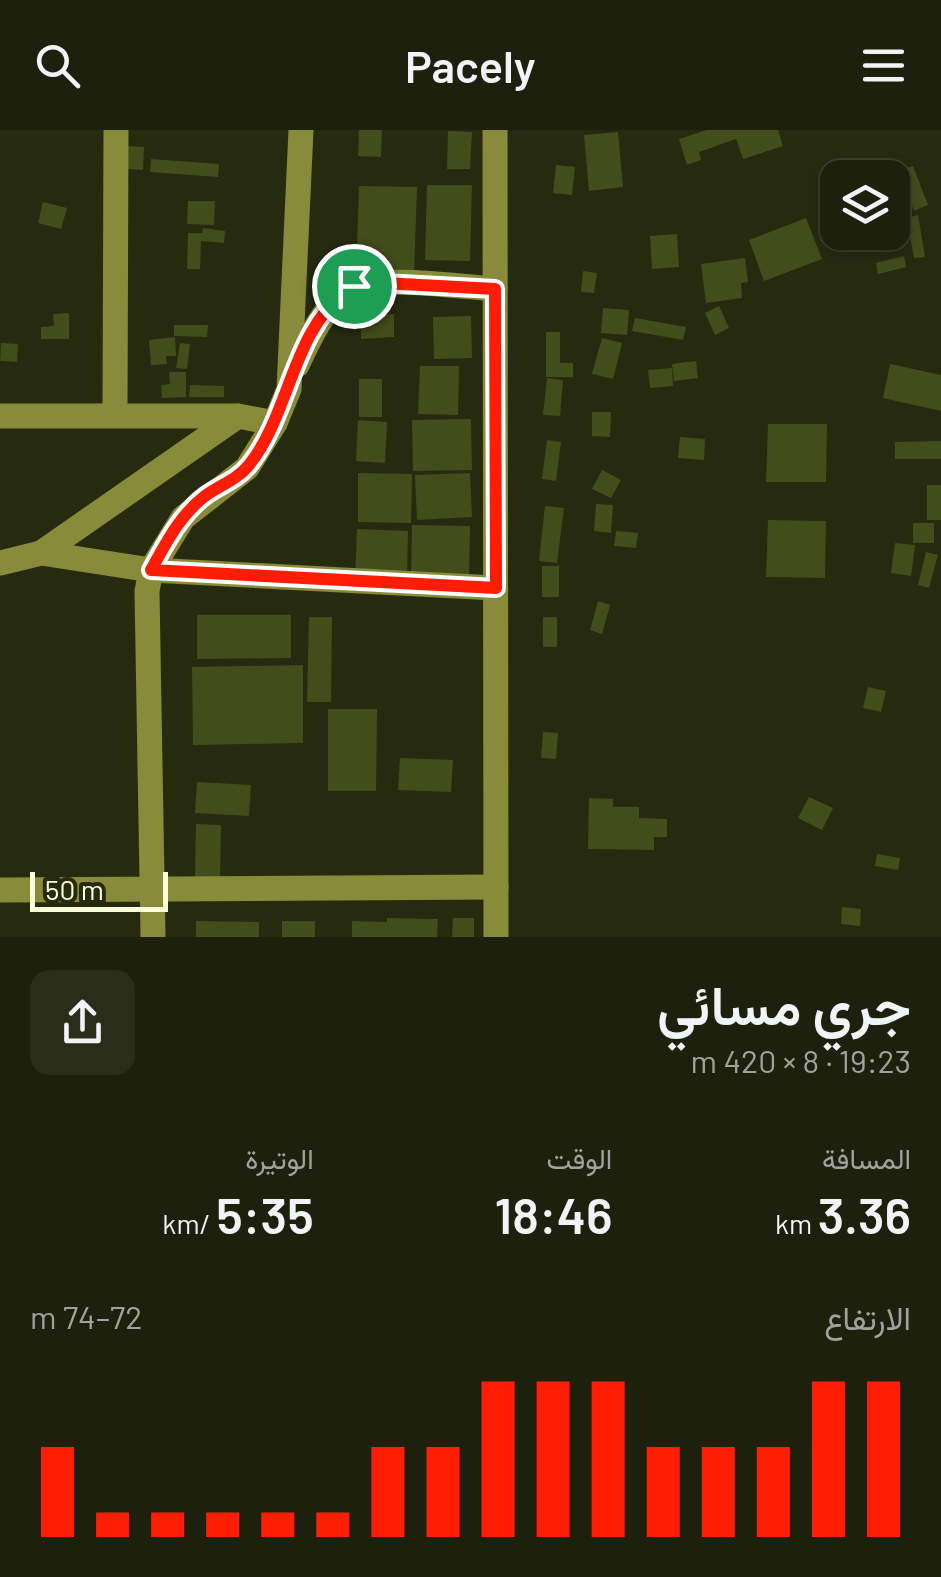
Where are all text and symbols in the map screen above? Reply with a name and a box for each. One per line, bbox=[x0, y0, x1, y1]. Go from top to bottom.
icon: search bbox=[30, 38, 85, 93]
text: Pacely bbox=[405, 38, 536, 92]
icon: menu bbox=[856, 38, 911, 93]
map controls bbox=[820, 160, 910, 250]
button: layers bbox=[820, 160, 910, 250]
pin bbox=[312, 244, 397, 329]
icon: arrive bbox=[327, 259, 382, 314]
scale bar bbox=[30, 867, 168, 911]
text: 50 m bbox=[45, 872, 104, 906]
button: share bbox=[30, 970, 135, 1075]
text: جري مسائي bbox=[657, 970, 911, 1036]
text: 19:23 · 8 × 420 m bbox=[691, 1041, 911, 1079]
text: الوتيرة bbox=[245, 1141, 314, 1175]
text: الوقت bbox=[547, 1141, 612, 1175]
text: المسافة bbox=[822, 1141, 911, 1175]
text: 5:35 bbox=[216, 1184, 314, 1244]
text: 18:46 bbox=[495, 1184, 612, 1244]
text: 3.36 bbox=[818, 1184, 911, 1244]
text: /km bbox=[162, 1206, 216, 1240]
text: km bbox=[775, 1206, 818, 1240]
text: 72–74 m bbox=[30, 1297, 142, 1335]
text: الارتفاع bbox=[824, 1298, 911, 1336]

